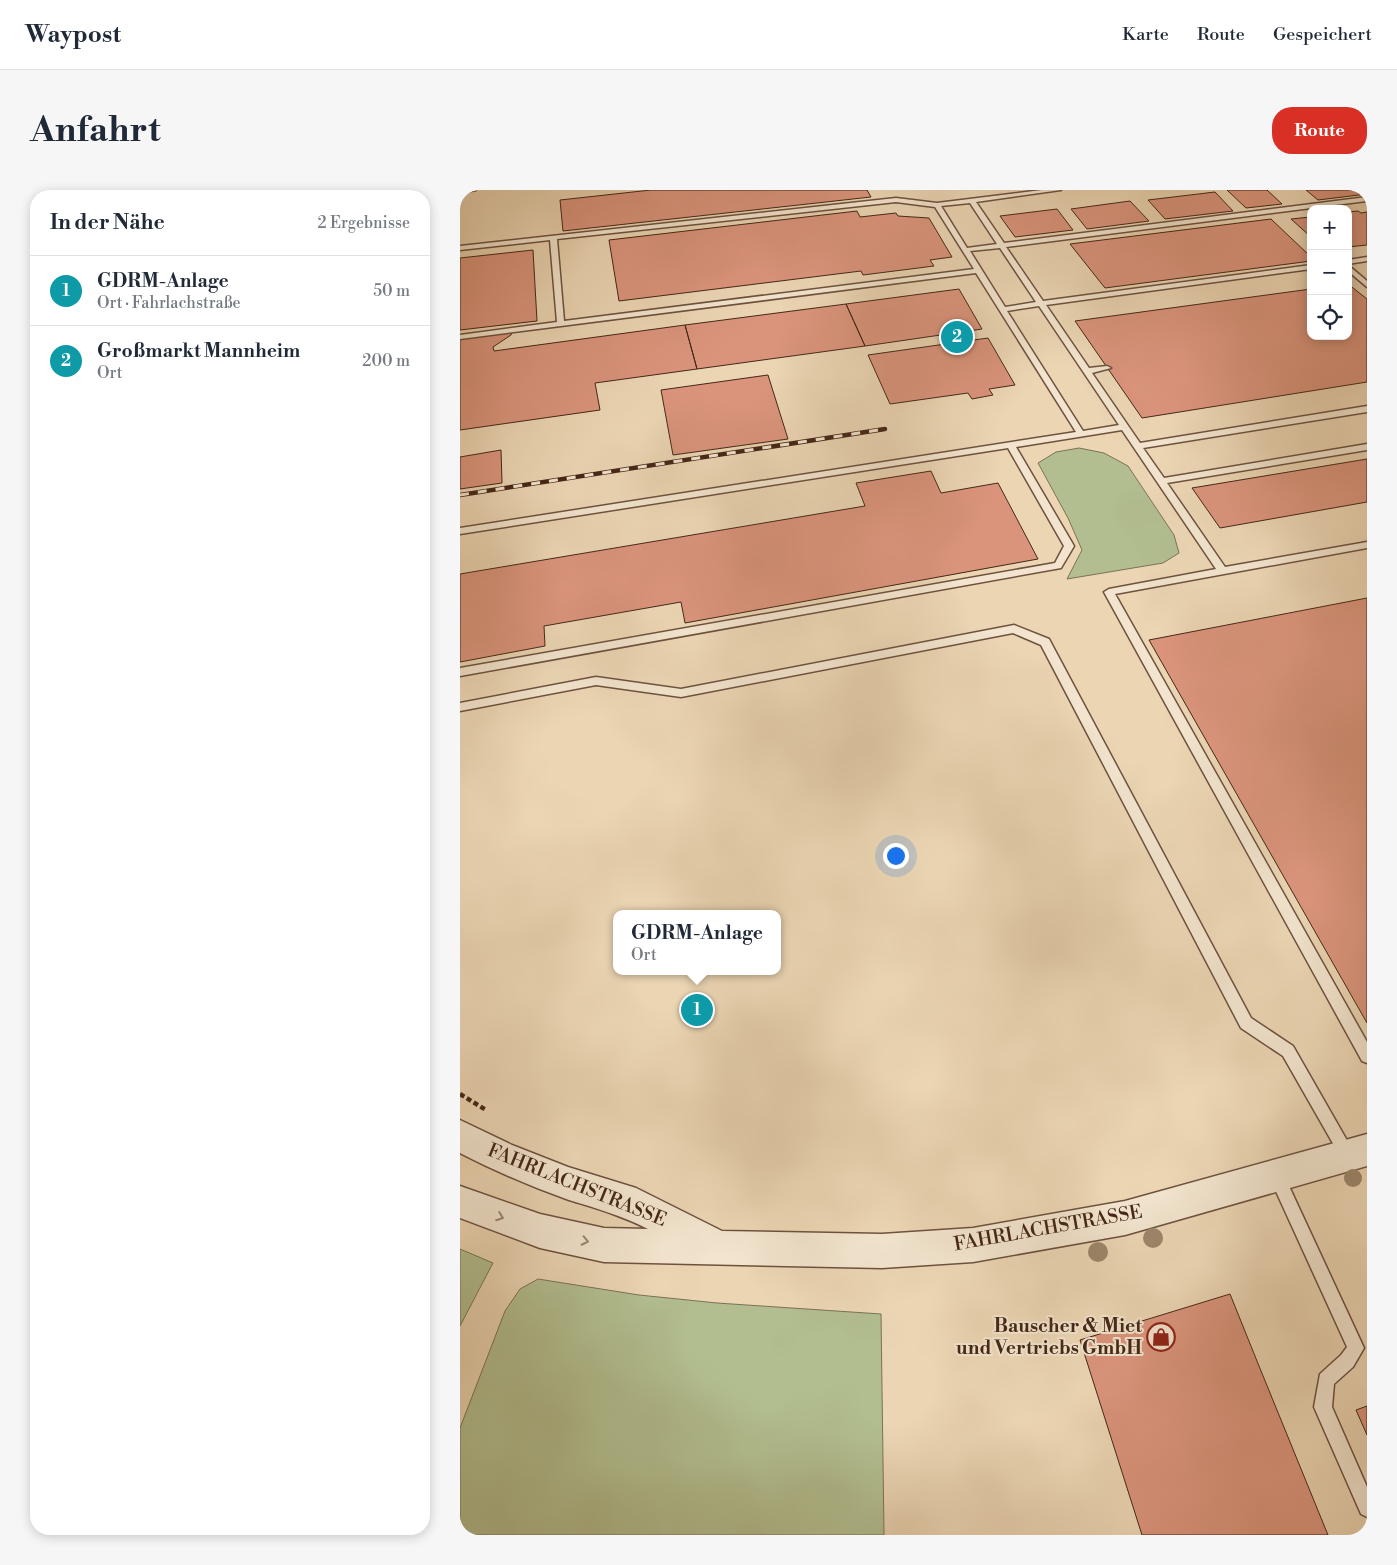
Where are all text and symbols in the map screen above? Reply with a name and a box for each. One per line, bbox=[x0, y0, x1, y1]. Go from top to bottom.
text: Waypost bbox=[25, 20, 121, 50]
text: Karte bbox=[1122, 23, 1169, 46]
text: Route bbox=[1197, 23, 1245, 46]
text: Gespeichert bbox=[1273, 23, 1372, 46]
button: Route bbox=[1272, 107, 1367, 154]
text: Anfahrt bbox=[30, 109, 161, 152]
map controls bbox=[1307, 205, 1352, 340]
button: + bbox=[1307, 205, 1352, 250]
text: In der Nähe bbox=[50, 210, 165, 236]
text: 2 Ergebnisse bbox=[318, 213, 410, 233]
button: − bbox=[1307, 250, 1352, 295]
text: GDRM-Anlage bbox=[97, 269, 229, 293]
text: 1 bbox=[62, 281, 70, 301]
text: 50 m bbox=[373, 281, 410, 301]
text: Ort · Fahrlachstraße bbox=[97, 293, 241, 313]
button: locate bbox=[1307, 295, 1352, 340]
pin: 2 bbox=[941, 318, 973, 356]
text: Großmarkt Mannheim bbox=[97, 339, 300, 363]
text: 2 bbox=[61, 351, 71, 371]
text: 200 m bbox=[362, 351, 410, 371]
text: Ort bbox=[97, 363, 123, 383]
your location bbox=[883, 843, 909, 869]
popup bbox=[613, 910, 781, 975]
text: GDRM-Anlage bbox=[631, 921, 763, 945]
text: Ort bbox=[631, 945, 657, 965]
pin: 1 bbox=[681, 991, 713, 1029]
street label: FAHRLACHSTRASSE bbox=[484, 1138, 670, 1232]
street label: FAHRLACHSTRASSE bbox=[952, 1200, 1144, 1256]
one-way arrow bbox=[495, 1211, 503, 1221]
one-way arrow bbox=[580, 1235, 589, 1246]
place label: Bauscher & Miet und Vertriebs GmbH bbox=[956, 1314, 1142, 1360]
shop icon: Bauscher & Miet und Vertriebs GmbH bbox=[1146, 1322, 1176, 1352]

